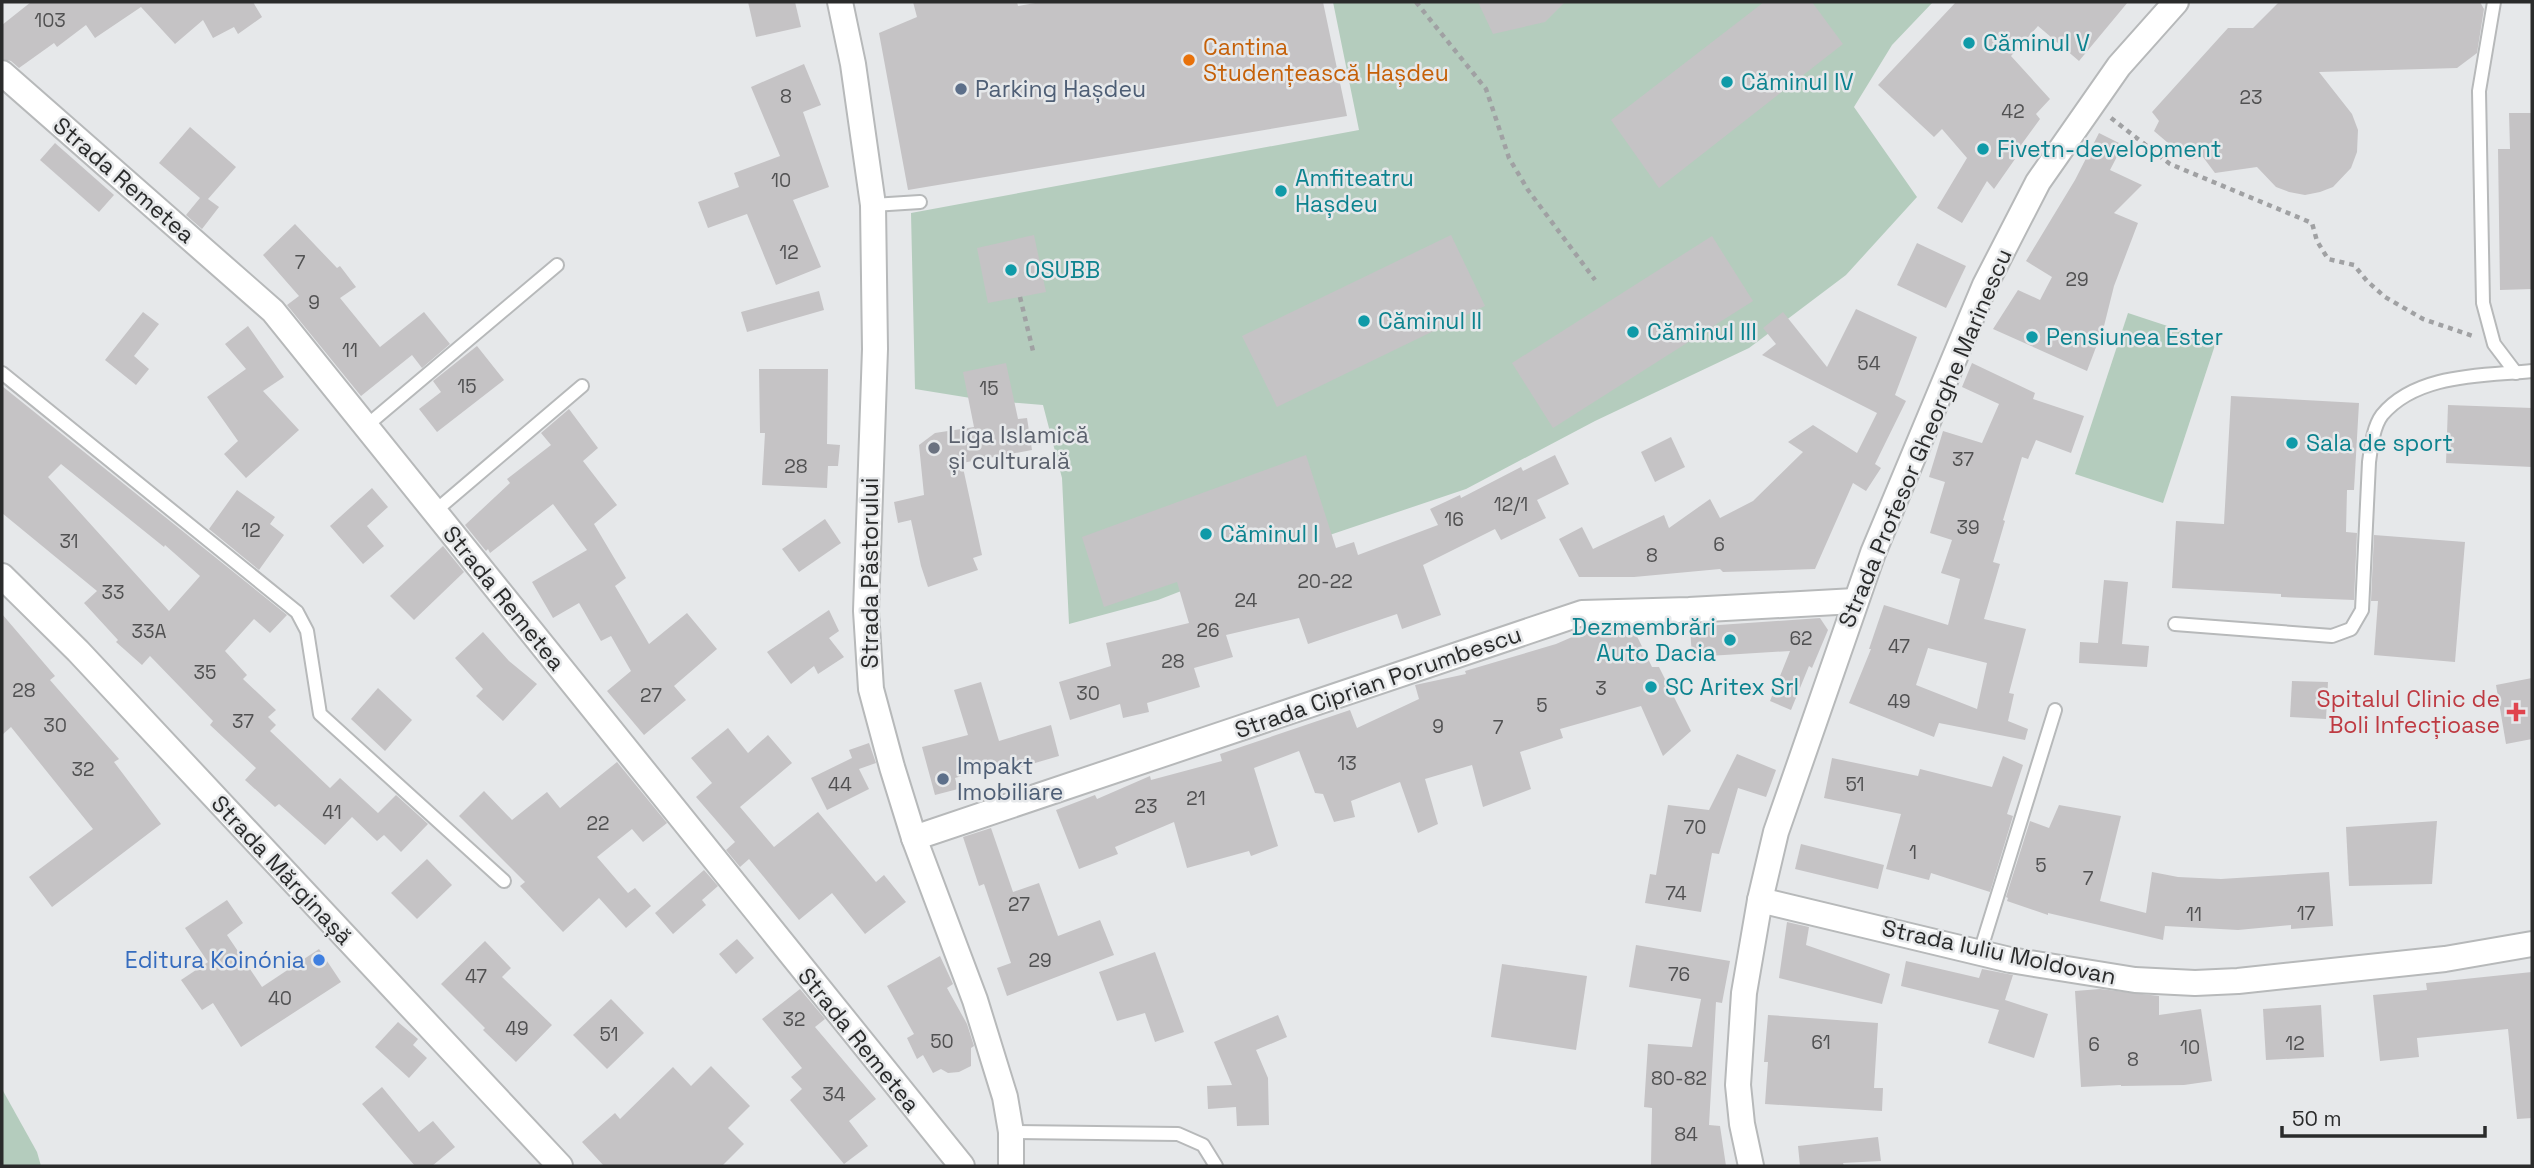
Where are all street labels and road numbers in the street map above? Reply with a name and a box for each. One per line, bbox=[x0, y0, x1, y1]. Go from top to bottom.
street label: Strada Remetea bbox=[47, 110, 201, 250]
street label: Strada Profesor Gheorghe Marinescu bbox=[1831, 244, 2019, 632]
street label: Strada Păstorului bbox=[855, 478, 885, 668]
street label: Strada Remetea bbox=[436, 519, 572, 677]
street label: Strada Ciprian Porumbescu bbox=[1231, 619, 1525, 745]
street label: Strada Mărginașă bbox=[205, 789, 359, 951]
street label: Strada Iuliu Moldovan bbox=[1879, 913, 2119, 991]
street label: Strada Remetea bbox=[791, 961, 927, 1119]

